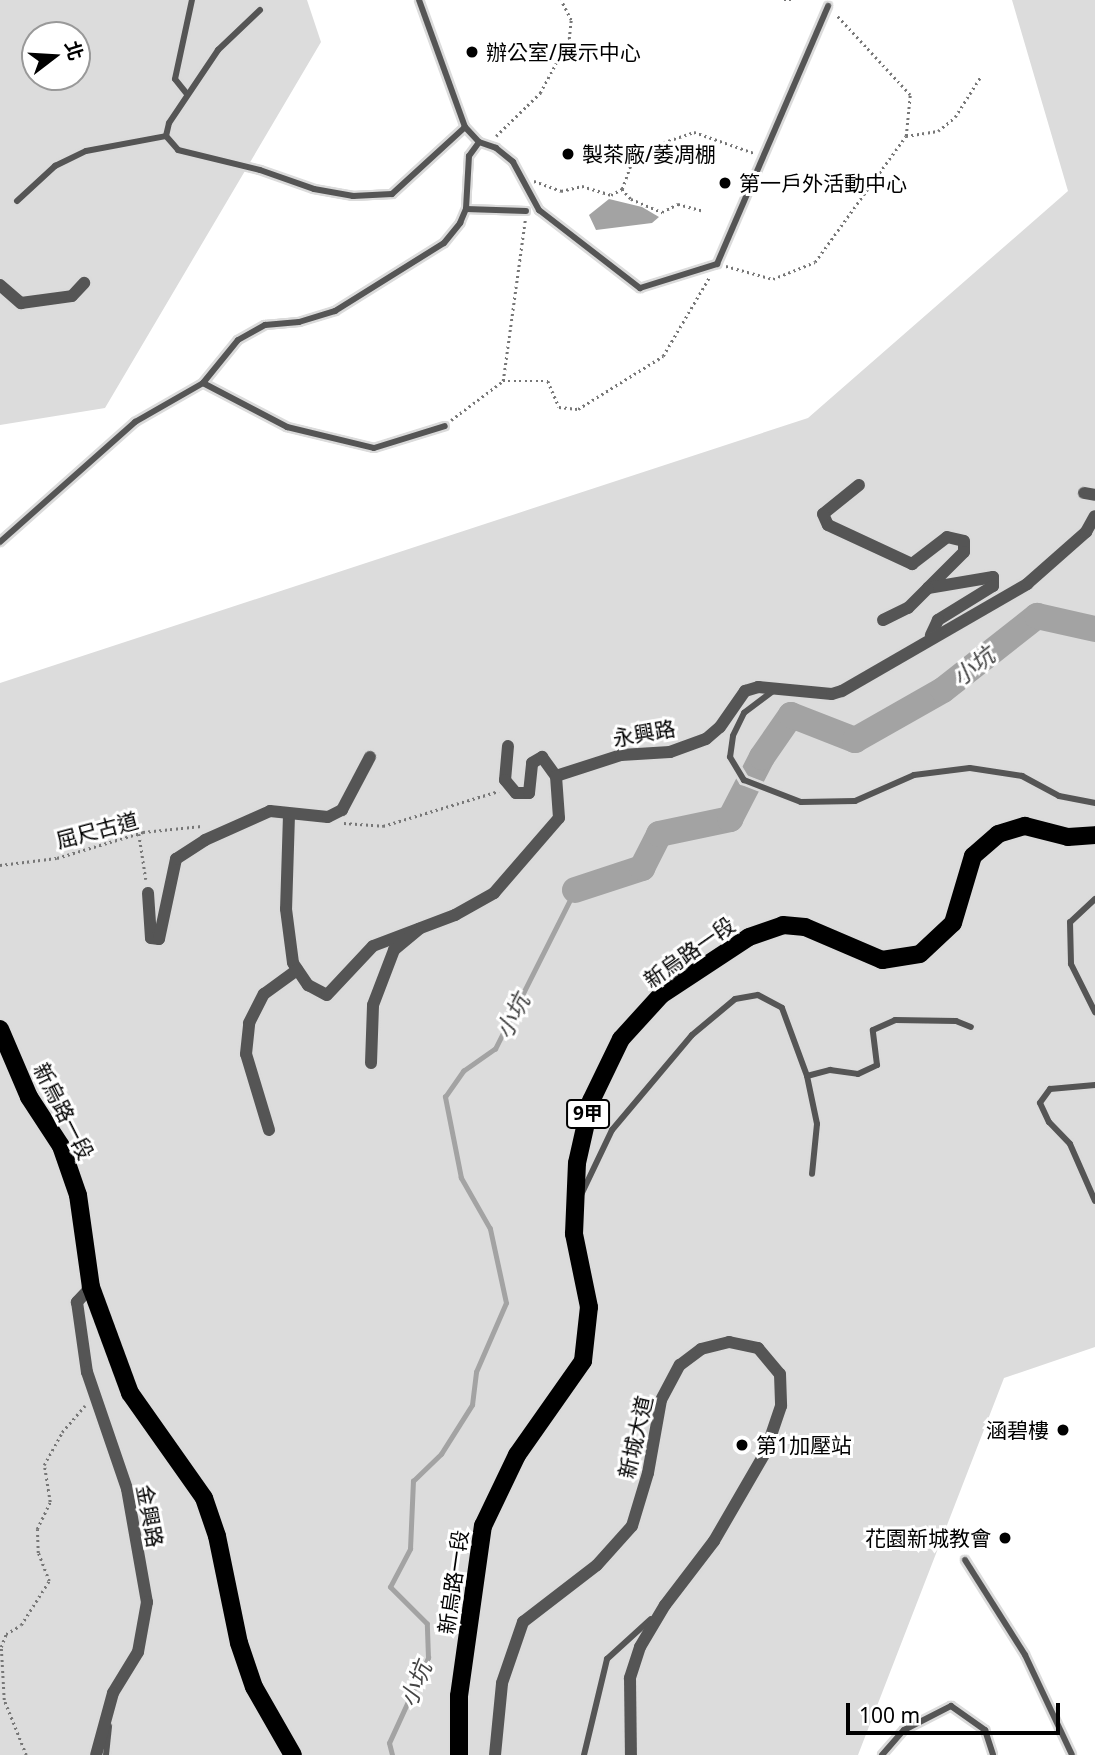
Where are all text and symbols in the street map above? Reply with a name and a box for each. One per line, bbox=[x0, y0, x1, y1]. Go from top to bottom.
north arrow bbox=[21, 21, 91, 91]
text: 北 bbox=[59, 38, 89, 63]
place label: 辦公室/展示中心 bbox=[486, 39, 641, 65]
marker: 辦公室/展示中心 bbox=[464, 44, 480, 60]
place label: 製茶廠/萎凋棚 bbox=[582, 141, 716, 167]
marker: 製茶廠/萎凋棚 bbox=[560, 146, 576, 162]
place label: 第一戶外活動中心 bbox=[739, 170, 907, 196]
marker: 第一戶外活動中心 bbox=[717, 175, 733, 191]
water label: 小坑 bbox=[946, 641, 1000, 691]
street label: 永興路 bbox=[611, 715, 677, 751]
street label: 屈尺古道 bbox=[53, 807, 141, 853]
street label: 新烏路一段 bbox=[639, 912, 739, 992]
water label: 小坑 bbox=[489, 989, 535, 1043]
street label: 新烏路一段 bbox=[29, 1059, 99, 1163]
road number: 9甲 bbox=[565, 1098, 611, 1130]
street label: 新城大道 bbox=[613, 1393, 657, 1481]
place label: 涵碧樓 bbox=[986, 1417, 1049, 1443]
marker: 涵碧樓 bbox=[1055, 1422, 1071, 1438]
place label: 第1加壓站 bbox=[756, 1432, 852, 1458]
marker: 第1加壓站 bbox=[734, 1437, 750, 1453]
street label: 金興路 bbox=[132, 1483, 168, 1549]
place label: 花園新城教會 bbox=[865, 1525, 991, 1551]
street label: 新烏路一段 bbox=[433, 1528, 473, 1636]
marker: 花園新城教會 bbox=[997, 1530, 1013, 1546]
water label: 小坑 bbox=[394, 1658, 436, 1710]
scale bar bbox=[850, 1688, 1064, 1732]
text: 100 m bbox=[859, 1701, 920, 1729]

